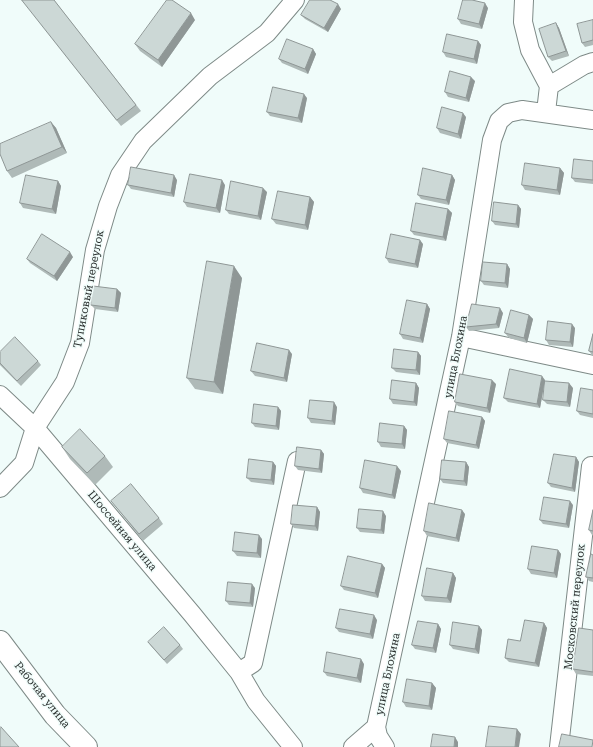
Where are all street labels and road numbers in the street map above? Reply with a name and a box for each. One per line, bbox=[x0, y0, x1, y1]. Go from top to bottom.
street label: Тупиковый переулок bbox=[71, 229, 107, 349]
street label: улица Блохина bbox=[442, 315, 470, 399]
street label: Шоссейная улица bbox=[85, 488, 159, 574]
street label: Московский переулок bbox=[562, 543, 588, 671]
street label: улица Блохина bbox=[373, 632, 403, 716]
street label: Рабочая улица bbox=[11, 659, 73, 731]

